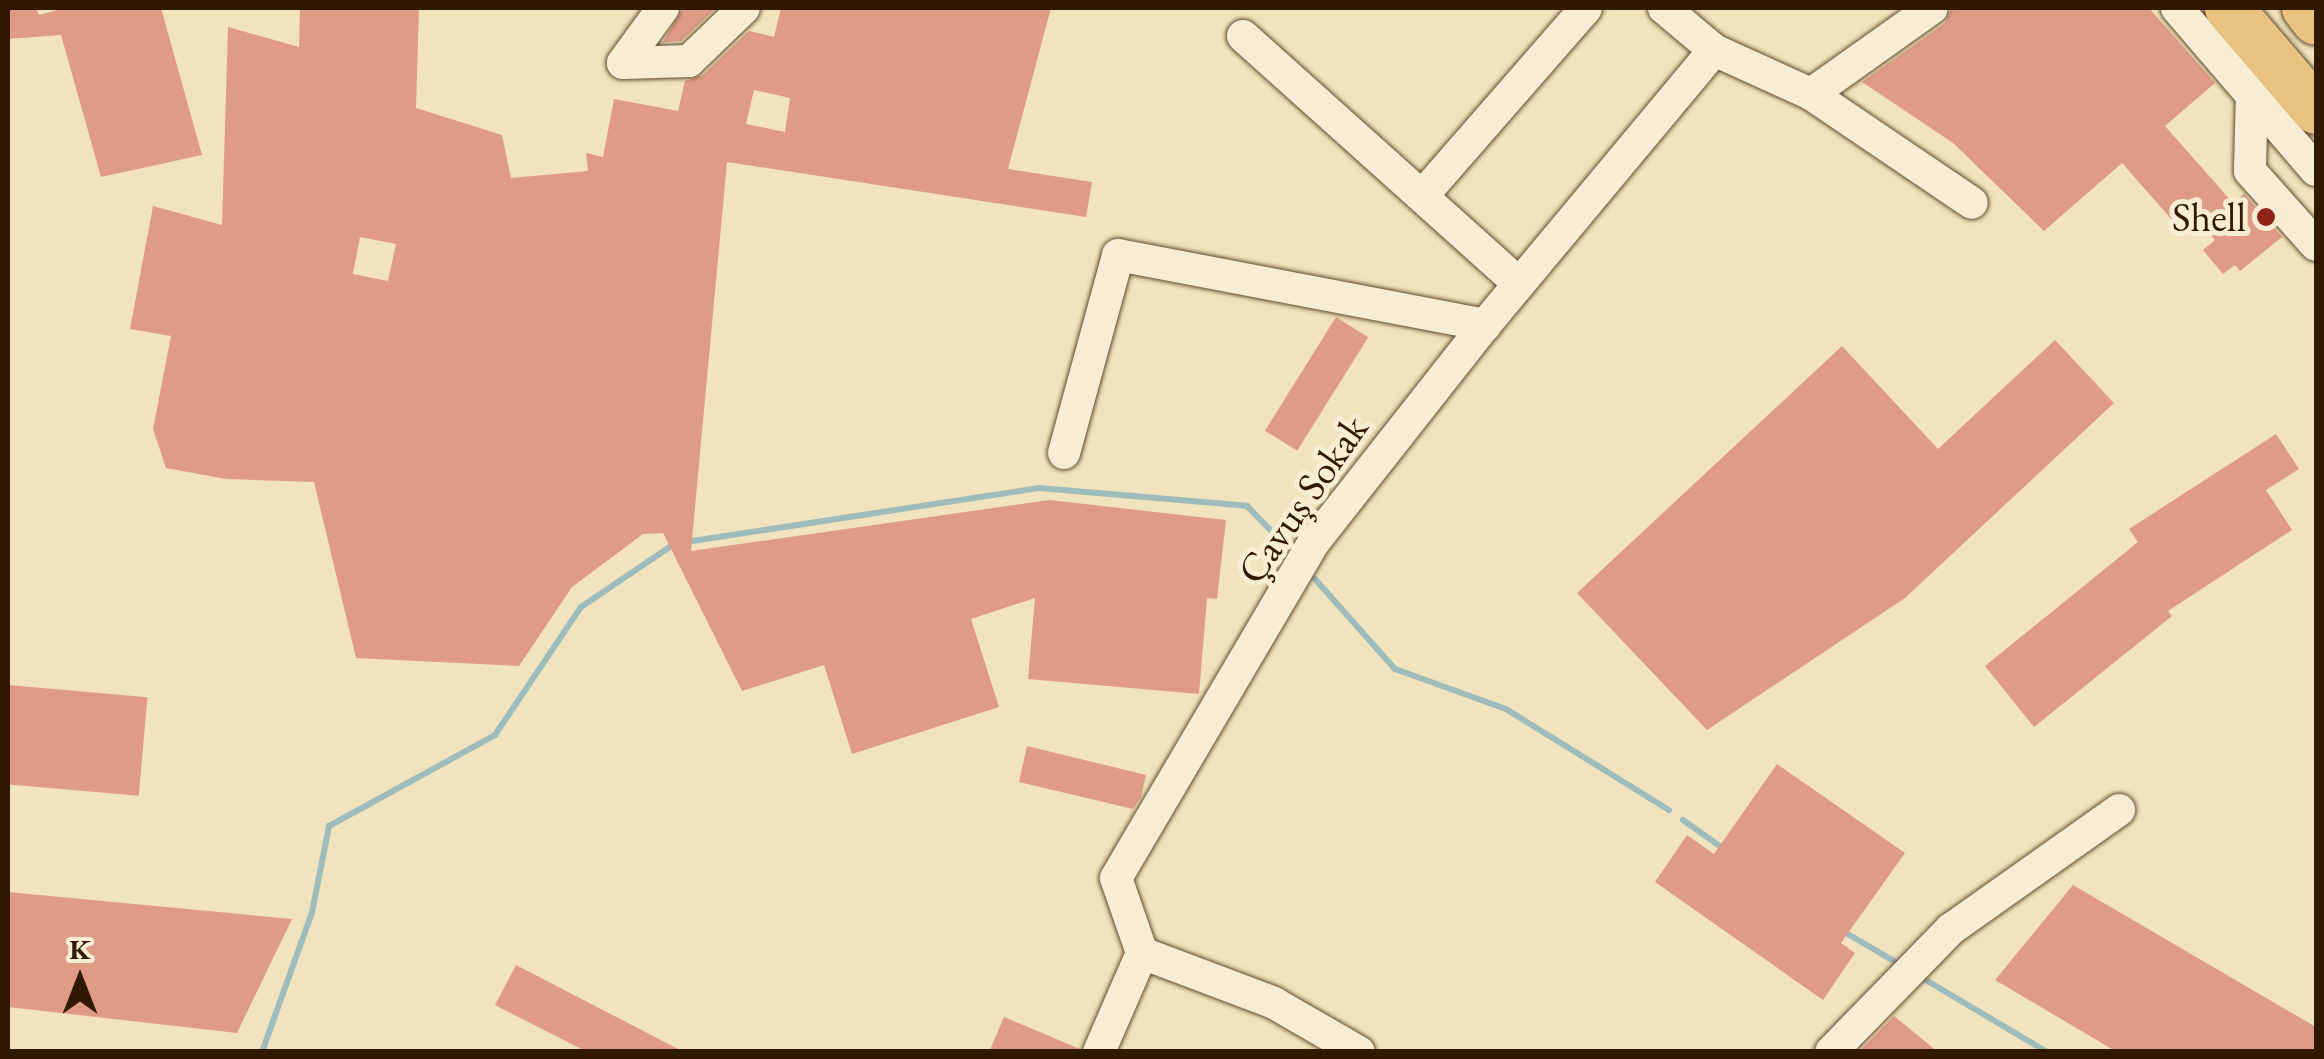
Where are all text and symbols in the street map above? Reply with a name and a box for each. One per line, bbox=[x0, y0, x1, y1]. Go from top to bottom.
place label: Shell bbox=[2172, 193, 2246, 241]
marker: Shell bbox=[2255, 206, 2277, 228]
street label: Çavuş Sokak bbox=[1227, 406, 1377, 592]
north arrow bbox=[30, 929, 130, 1029]
text: K bbox=[69, 931, 91, 967]

